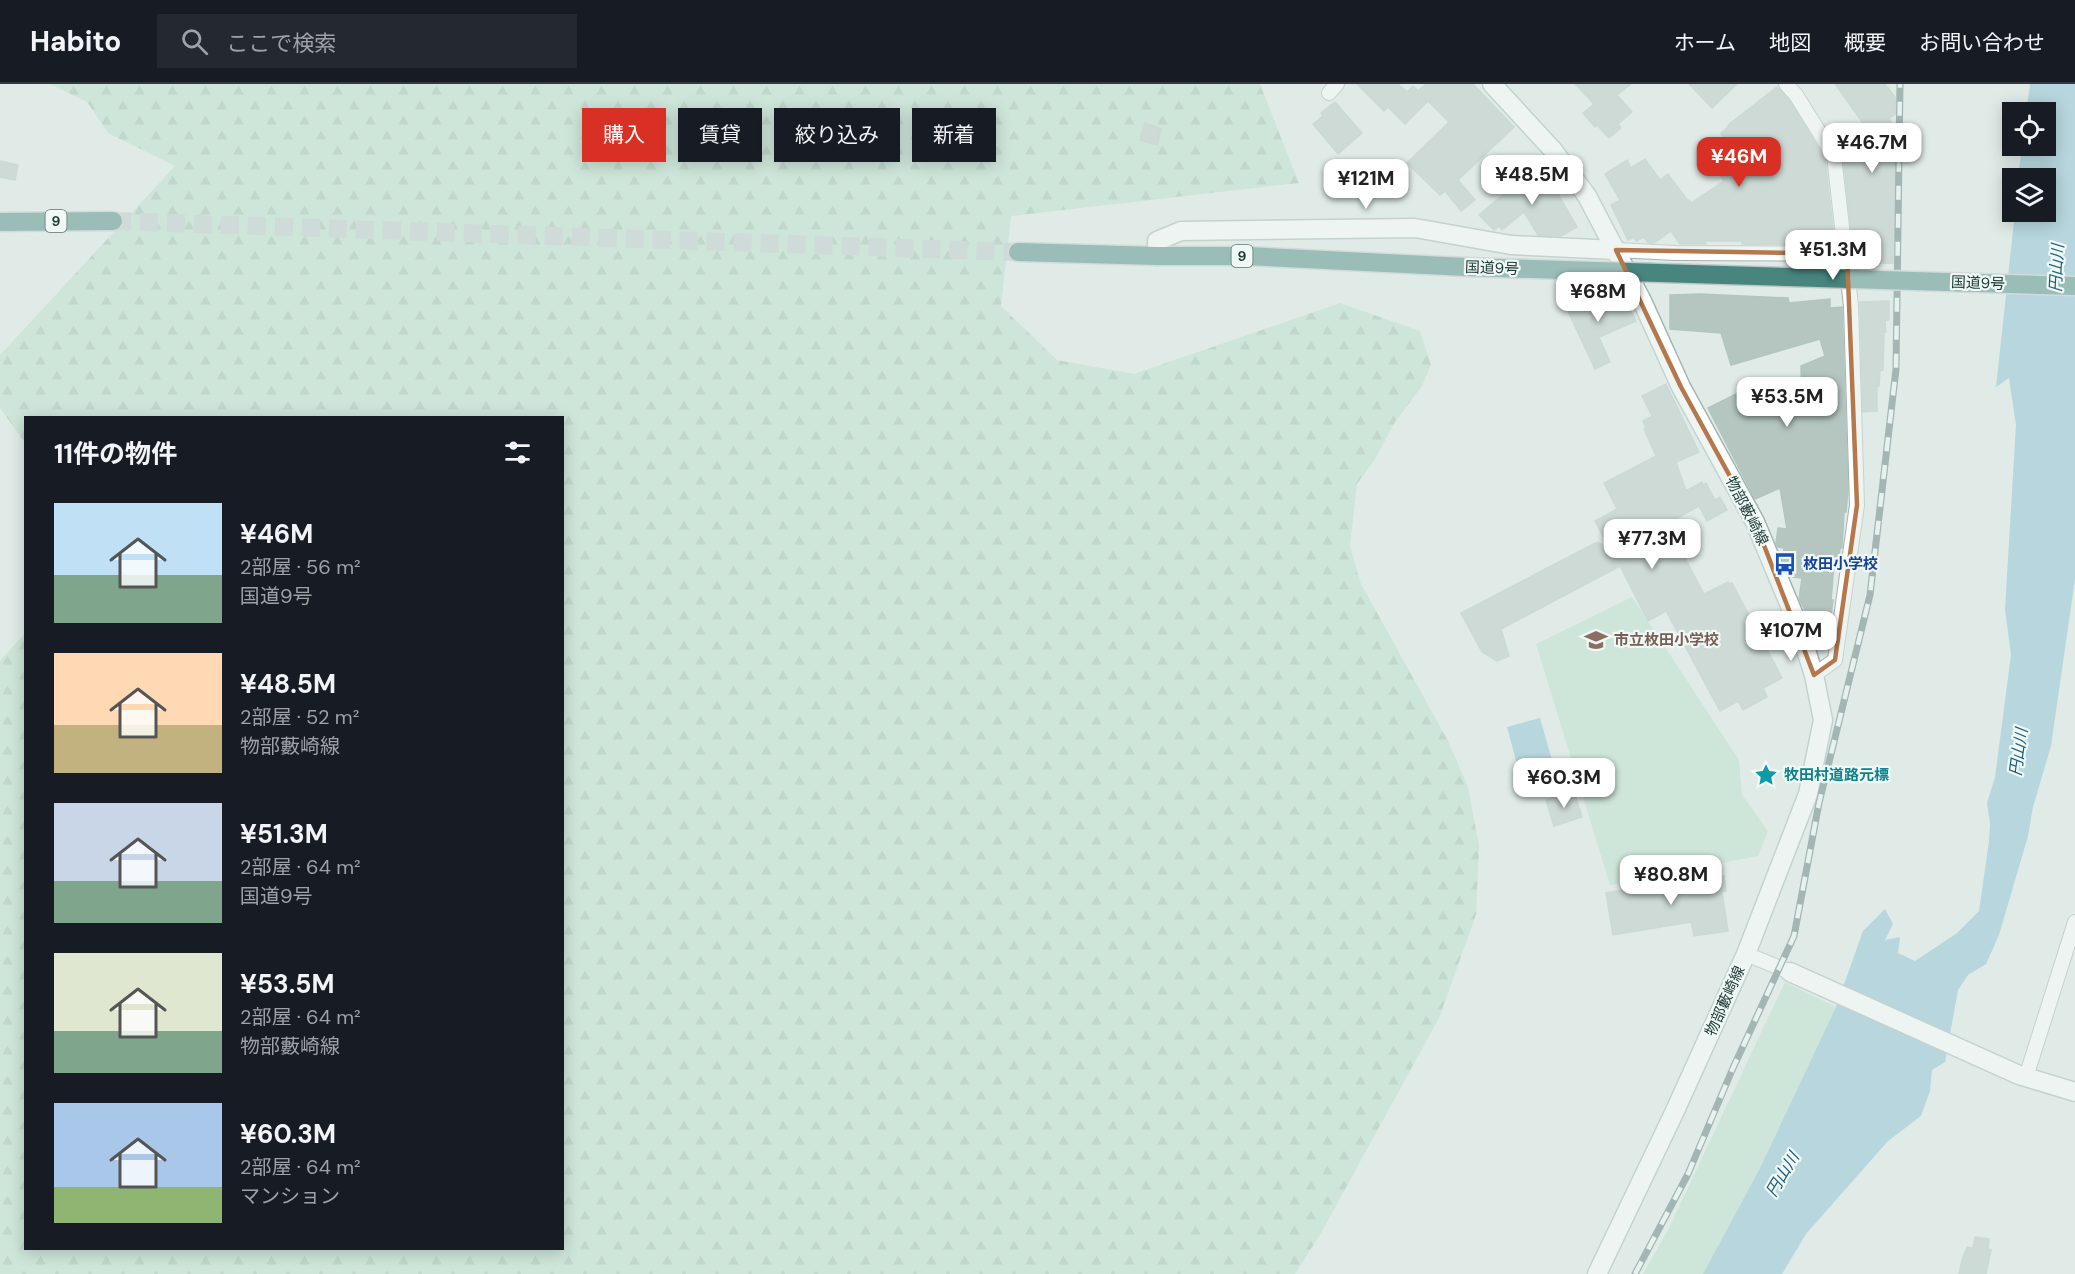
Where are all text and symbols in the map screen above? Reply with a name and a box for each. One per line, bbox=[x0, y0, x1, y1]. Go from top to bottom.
search box bbox=[157, 14, 577, 68]
text: Habito bbox=[30, 23, 121, 60]
icon: search bbox=[178, 25, 211, 58]
text: ここで検索 bbox=[226, 29, 336, 58]
text: ホーム bbox=[1674, 29, 1736, 57]
text: 地図 bbox=[1769, 29, 1811, 57]
text: 概要 bbox=[1844, 29, 1886, 57]
text: お問い合わせ bbox=[1919, 29, 2045, 57]
map controls bbox=[2002, 102, 2056, 222]
button: locate bbox=[2002, 102, 2056, 156]
chip: 購入 bbox=[582, 108, 666, 162]
chip: 賃貸 bbox=[678, 108, 762, 162]
chip: 絞り込み bbox=[774, 108, 900, 162]
chip: 新着 bbox=[912, 108, 996, 162]
pin: ¥46.7M bbox=[1823, 123, 1921, 174]
text: ¥46.7M bbox=[1837, 129, 1907, 155]
pin: ¥46M bbox=[1703, 137, 1775, 188]
text: ¥46M bbox=[1711, 143, 1767, 169]
pin: ¥48.5M bbox=[1483, 155, 1581, 206]
pin: ¥121M bbox=[1324, 159, 1408, 210]
text: ¥48.5M bbox=[1495, 161, 1569, 187]
text: ¥121M bbox=[1338, 165, 1394, 191]
button: layers bbox=[2002, 168, 2056, 222]
road number: 9 bbox=[46, 210, 66, 232]
pin: ¥51.3M bbox=[1784, 230, 1882, 281]
text: ¥51.3M bbox=[1799, 236, 1867, 262]
water label: 円山川 bbox=[2045, 242, 2068, 293]
road number: 9 bbox=[1232, 245, 1252, 267]
street label: 国道9号 bbox=[1464, 257, 1520, 279]
pin: ¥68M bbox=[1562, 272, 1634, 323]
street label: 国道9号 bbox=[1950, 272, 2006, 294]
text: ¥68M bbox=[1570, 278, 1626, 304]
pin: ¥53.5M bbox=[1738, 377, 1836, 428]
text: ¥53.5M bbox=[1751, 383, 1823, 409]
icon: filters bbox=[501, 436, 534, 469]
text: 11件の物件 bbox=[54, 437, 177, 471]
street label: 物部藪崎線 bbox=[1721, 473, 1773, 549]
text: ¥46M bbox=[240, 517, 313, 551]
pin: ¥77.3M bbox=[1603, 519, 1701, 570]
text: ¥77.3M bbox=[1618, 525, 1686, 551]
icon: home bbox=[102, 527, 174, 599]
bus stop icon: 枚田小学校 bbox=[1772, 551, 1798, 577]
text: 2部屋 · 56 m² bbox=[240, 554, 361, 580]
place label: 枚田小学校 bbox=[1803, 554, 1878, 574]
text: 国道9号 bbox=[240, 583, 313, 609]
pin: ¥107M bbox=[1749, 611, 1833, 662]
text: ¥107M bbox=[1760, 617, 1822, 643]
school or university icon: 市立枚田小学校 bbox=[1583, 627, 1609, 653]
place label: 市立枚田小学校 bbox=[1614, 630, 1719, 650]
text: ¥48.5M bbox=[240, 667, 336, 701]
icon: home bbox=[102, 677, 174, 749]
text: 2部屋 · 52 m² bbox=[240, 704, 359, 730]
water label: 円山川 bbox=[2005, 725, 2033, 777]
text: 物部藪崎線 bbox=[240, 733, 340, 759]
pin: ¥60.3M bbox=[1515, 758, 1613, 809]
place icon: 牧田村道路元標 bbox=[1753, 762, 1779, 788]
text: ¥60.3M bbox=[1527, 764, 1601, 790]
place label: 牧田村道路元標 bbox=[1784, 765, 1889, 785]
text: ¥51.3M bbox=[240, 817, 328, 851]
icon: home bbox=[102, 827, 174, 899]
text: 2部屋 · 64 m² bbox=[240, 854, 361, 880]
pin: ¥80.8M bbox=[1622, 855, 1720, 906]
text: ¥80.8M bbox=[1634, 861, 1708, 887]
text: 国道9号 bbox=[240, 883, 313, 909]
street label: 物部藪崎線 bbox=[1701, 963, 1749, 1039]
text: ¥53.5M bbox=[240, 967, 335, 1001]
icon: home bbox=[102, 977, 174, 1049]
text: 2部屋 · 64 m² bbox=[240, 1004, 361, 1030]
text: 物部藪崎線 bbox=[240, 1033, 340, 1059]
text: ¥60.3M bbox=[240, 1117, 336, 1151]
icon: home bbox=[102, 1127, 174, 1199]
water label: 円山川 bbox=[1761, 1147, 1805, 1200]
text: 2部屋 · 64 m² bbox=[240, 1154, 361, 1180]
text: マンション bbox=[240, 1183, 340, 1209]

